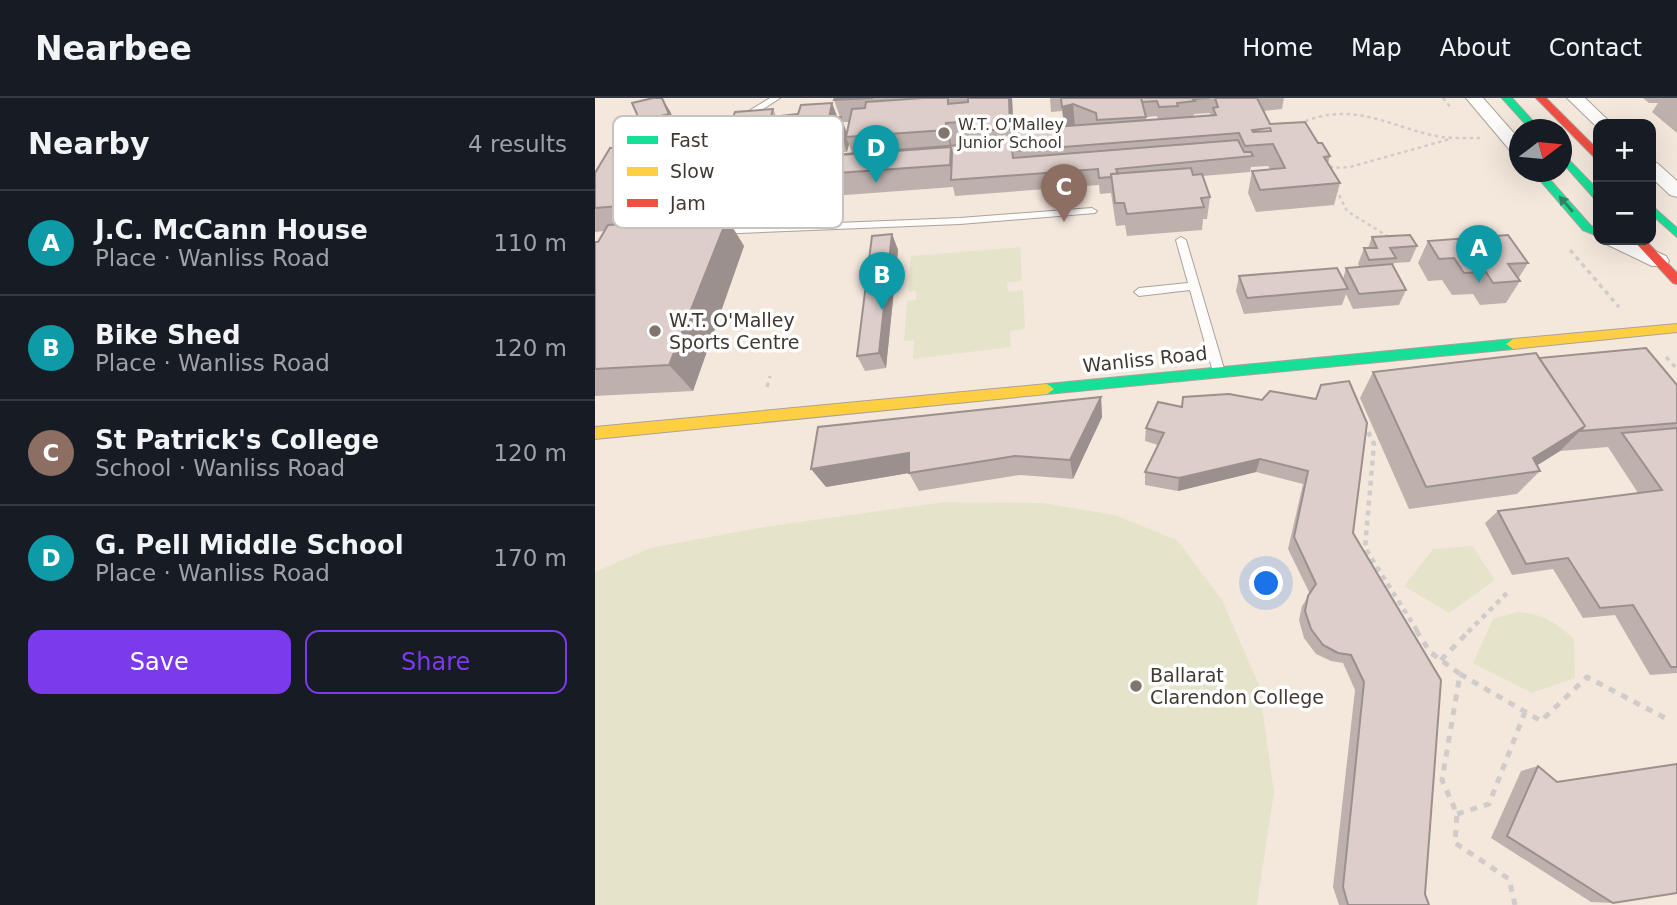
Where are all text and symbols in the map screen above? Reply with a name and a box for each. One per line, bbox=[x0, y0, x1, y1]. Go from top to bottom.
text: Nearbee bbox=[35, 29, 192, 68]
text: Home bbox=[1242, 34, 1313, 62]
text: Map bbox=[1351, 34, 1402, 62]
text: About bbox=[1440, 34, 1511, 62]
text: Contact bbox=[1549, 34, 1642, 62]
place label: W.T. O'Malley Junior School bbox=[957, 115, 1064, 152]
legend bbox=[613, 116, 843, 228]
north arrow bbox=[1509, 119, 1572, 182]
map controls bbox=[1593, 119, 1656, 245]
button: + bbox=[1593, 119, 1656, 182]
pin: D bbox=[853, 125, 899, 183]
marker: W.T. O'Malley Junior School bbox=[936, 125, 952, 141]
text: Nearby bbox=[28, 126, 150, 161]
text: Fast bbox=[670, 129, 708, 151]
text: 4 results bbox=[468, 131, 567, 157]
text: Slow bbox=[670, 160, 715, 182]
pin: C bbox=[1041, 164, 1087, 222]
button: − bbox=[1593, 182, 1656, 245]
text: Jam bbox=[669, 192, 706, 214]
one-way arrow bbox=[1559, 196, 1574, 213]
text: J.C. McCann House bbox=[95, 215, 368, 245]
pin: A bbox=[1456, 225, 1502, 283]
text: A bbox=[42, 230, 60, 256]
text: 110 m bbox=[493, 230, 567, 256]
text: Place · Wanliss Road bbox=[95, 245, 330, 271]
pin: B bbox=[859, 252, 905, 310]
place label: W.T. O'Malley Sports Centre bbox=[669, 309, 799, 353]
text: Bike Shed bbox=[95, 320, 241, 350]
marker: W.T. O'Malley Sports Centre bbox=[647, 323, 663, 339]
text: B bbox=[42, 335, 60, 361]
text: 120 m bbox=[493, 335, 567, 361]
street label: Wanliss Road bbox=[1082, 342, 1208, 376]
text: Place · Wanliss Road bbox=[95, 350, 330, 376]
text: St Patrick's College bbox=[95, 425, 379, 455]
text: C bbox=[43, 440, 59, 466]
text: 120 m bbox=[493, 440, 567, 466]
text: School · Wanliss Road bbox=[95, 455, 345, 481]
text: G. Pell Middle School bbox=[95, 530, 404, 560]
text: D bbox=[41, 545, 61, 571]
text: 170 m bbox=[493, 545, 567, 571]
text: Place · Wanliss Road bbox=[95, 560, 330, 586]
your location bbox=[1249, 566, 1283, 600]
button: Save bbox=[28, 630, 291, 694]
button: Share bbox=[305, 630, 567, 694]
place label: Ballarat Clarendon College bbox=[1150, 664, 1324, 708]
marker: Ballarat Clarendon College bbox=[1128, 678, 1144, 694]

